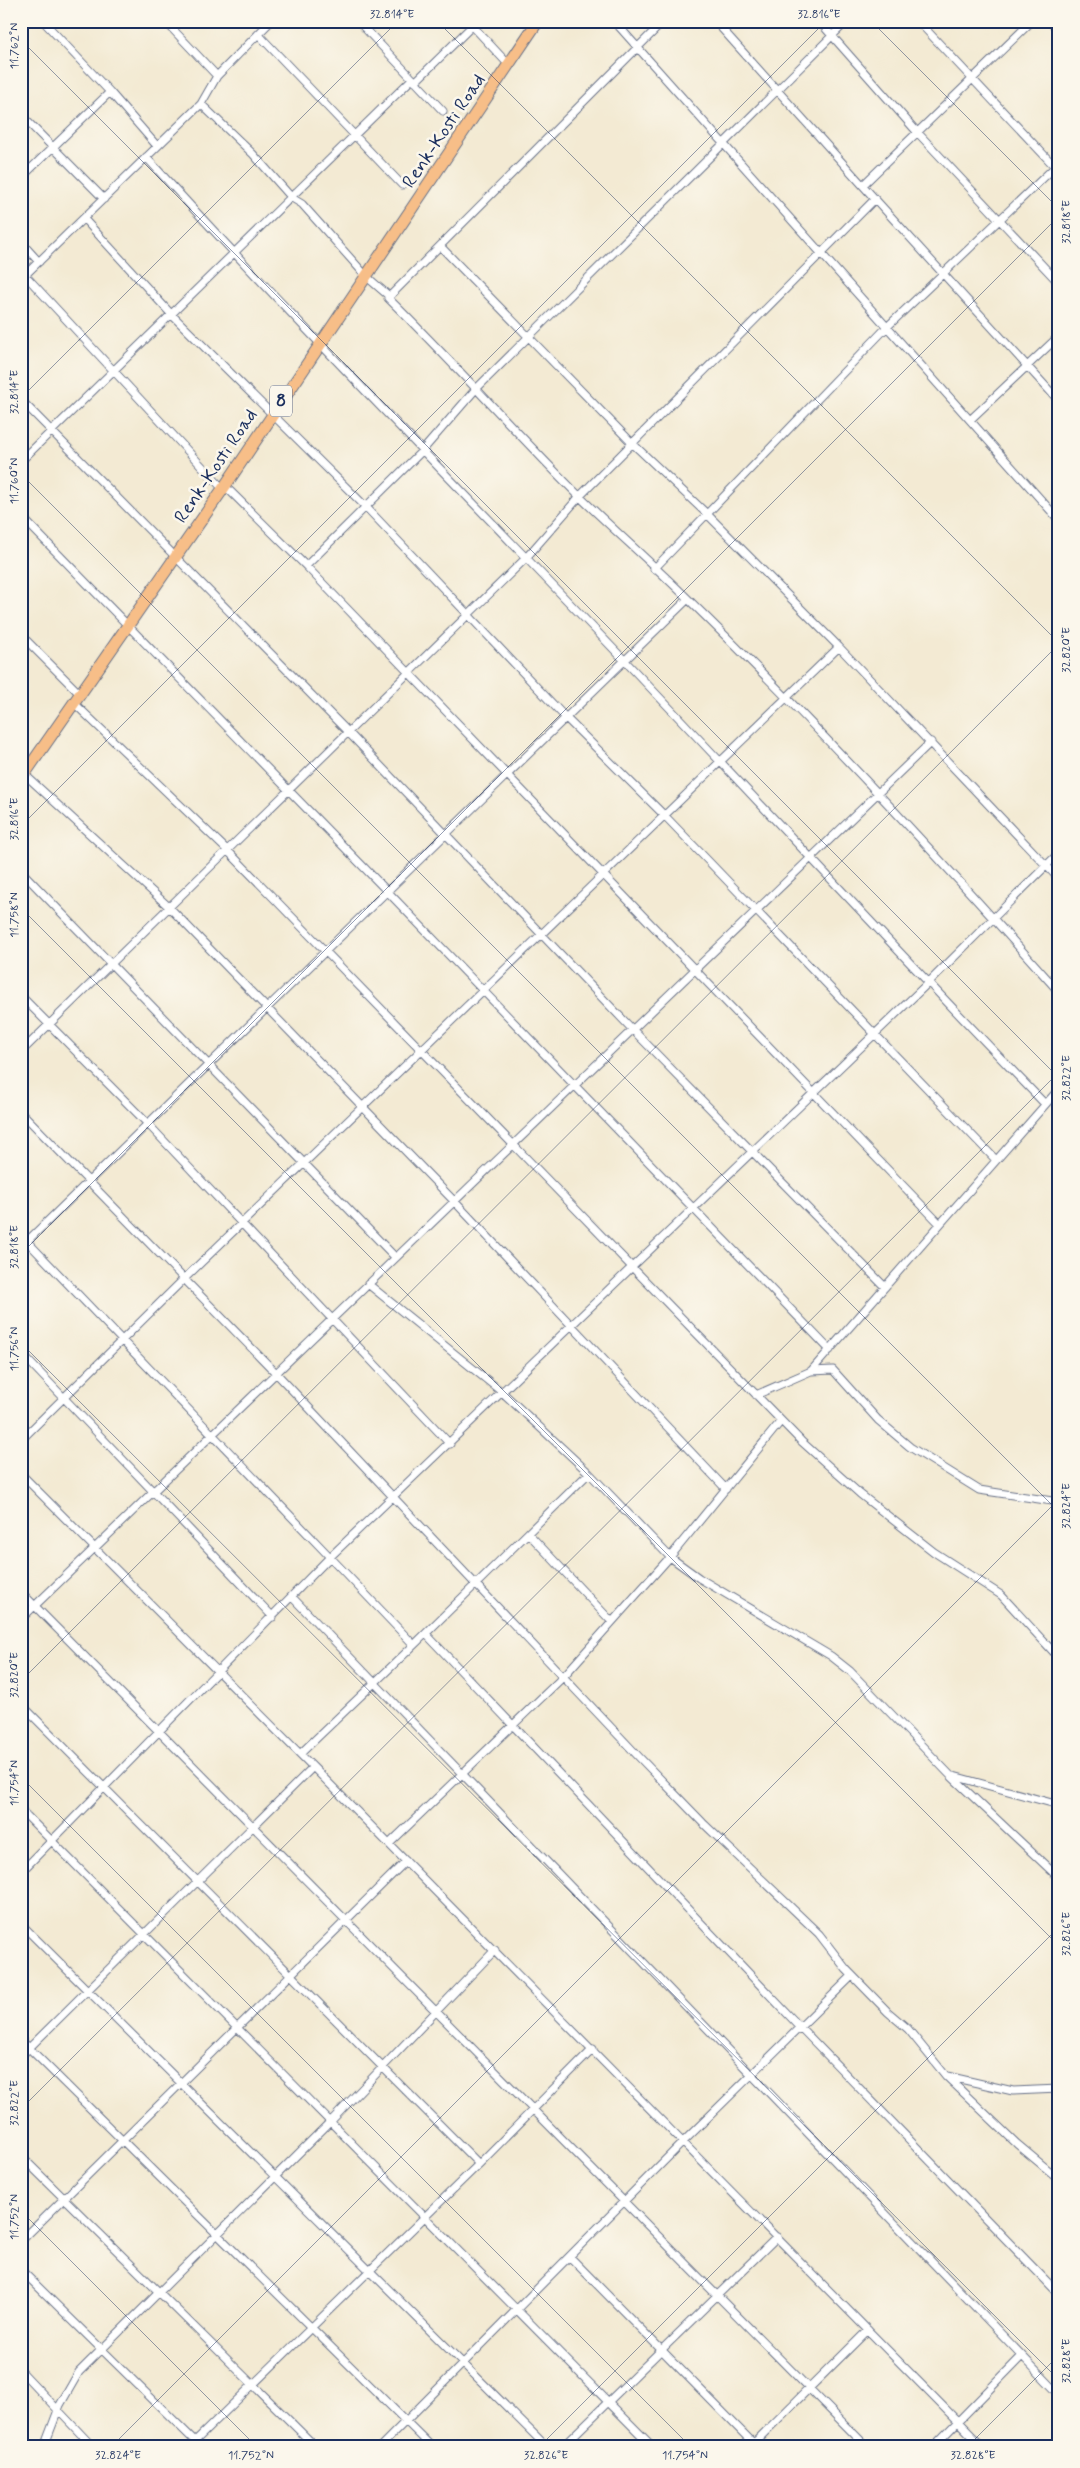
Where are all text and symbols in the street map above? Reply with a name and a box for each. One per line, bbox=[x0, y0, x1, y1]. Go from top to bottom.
text: 32.814°E bbox=[370, 7, 414, 23]
text: 32.816°E bbox=[797, 7, 841, 23]
text: 11.762°N bbox=[7, 23, 23, 69]
street label: Renk-Kosti Road bbox=[396, 69, 492, 193]
text: 32.818°E bbox=[1059, 200, 1075, 244]
text: 32.814°E bbox=[7, 370, 23, 414]
road number: 8 bbox=[270, 386, 292, 416]
street label: Renk-Kosti Road bbox=[168, 404, 264, 528]
text: 11.760°N bbox=[7, 458, 23, 504]
text: 32.820°E bbox=[1059, 627, 1075, 673]
text: 32.816°E bbox=[7, 797, 23, 841]
text: 11.758°N bbox=[7, 892, 23, 938]
text: 32.822°E bbox=[1059, 1055, 1075, 1101]
text: 32.818°E bbox=[7, 1225, 23, 1269]
text: 11.756°N bbox=[7, 1327, 23, 1371]
text: 32.824°E bbox=[1059, 1483, 1075, 1529]
text: 32.820°E bbox=[7, 1652, 23, 1698]
text: 11.754°N bbox=[7, 1760, 23, 1806]
text: 32.826°E bbox=[1059, 1912, 1075, 1956]
text: 32.822°E bbox=[7, 2080, 23, 2126]
text: 11.752°N bbox=[7, 2194, 23, 2240]
text: 32.828°E bbox=[1059, 2338, 1075, 2384]
text: 32.824°E bbox=[95, 2448, 141, 2464]
text: 11.752°N bbox=[228, 2448, 274, 2464]
text: 32.826°E bbox=[524, 2448, 568, 2464]
text: 11.754°N bbox=[662, 2448, 708, 2464]
text: 32.828°E bbox=[950, 2448, 996, 2464]

